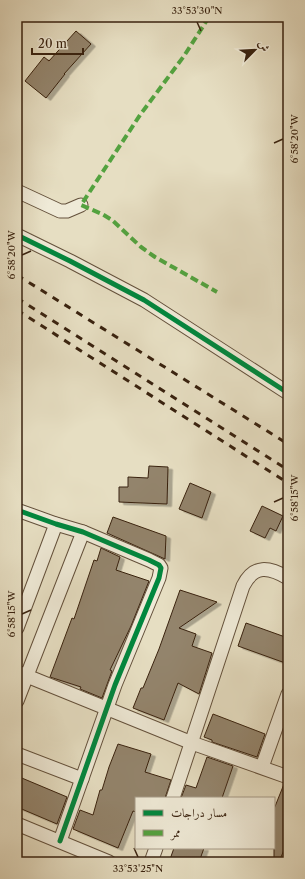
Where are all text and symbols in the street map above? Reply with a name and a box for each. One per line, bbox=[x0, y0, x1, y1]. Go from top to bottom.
text: 33°53'30"N bbox=[171, 4, 223, 17]
scale bar bbox=[32, 30, 83, 56]
north arrow bbox=[235, 30, 275, 70]
text: 20 m bbox=[38, 36, 67, 51]
text: ش bbox=[256, 38, 273, 54]
text: 6°58'20"W bbox=[288, 113, 301, 164]
text: 6°58'20"W bbox=[5, 229, 18, 280]
text: 6°58'15"W bbox=[288, 474, 301, 521]
text: 6°58'15"W bbox=[5, 590, 18, 637]
legend bbox=[135, 797, 275, 849]
text: مسار دراجات bbox=[171, 805, 227, 820]
text: ممر bbox=[169, 825, 181, 841]
text: 33°53'25"N bbox=[113, 862, 163, 875]

